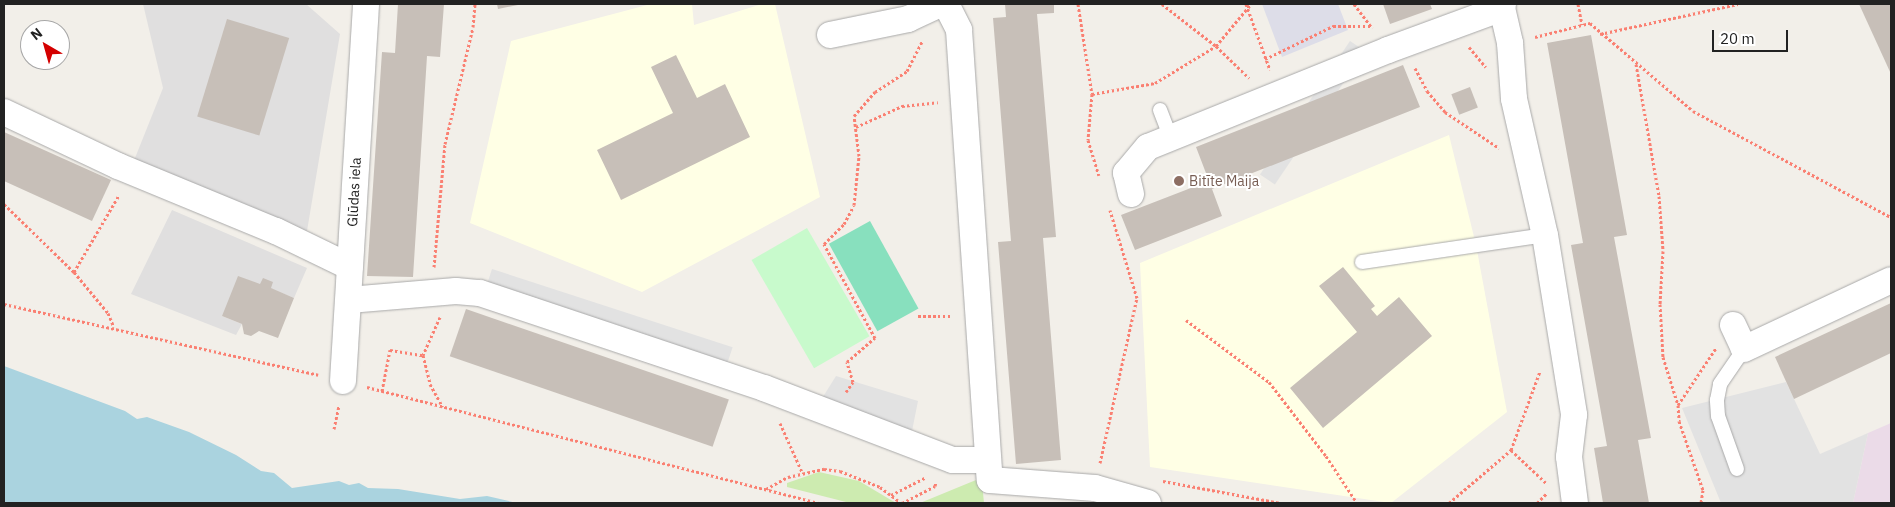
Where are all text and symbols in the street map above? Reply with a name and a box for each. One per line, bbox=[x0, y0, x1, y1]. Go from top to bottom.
north arrow bbox=[20, 20, 70, 70]
scale bar bbox=[1715, 20, 1791, 52]
text: N bbox=[27, 24, 46, 44]
text: 20 m bbox=[1720, 29, 1755, 48]
street label: Glūdas iela bbox=[344, 157, 364, 227]
place label: Bitīte Maija bbox=[1189, 173, 1259, 189]
marker: Bitīte Maija bbox=[1173, 175, 1185, 187]

